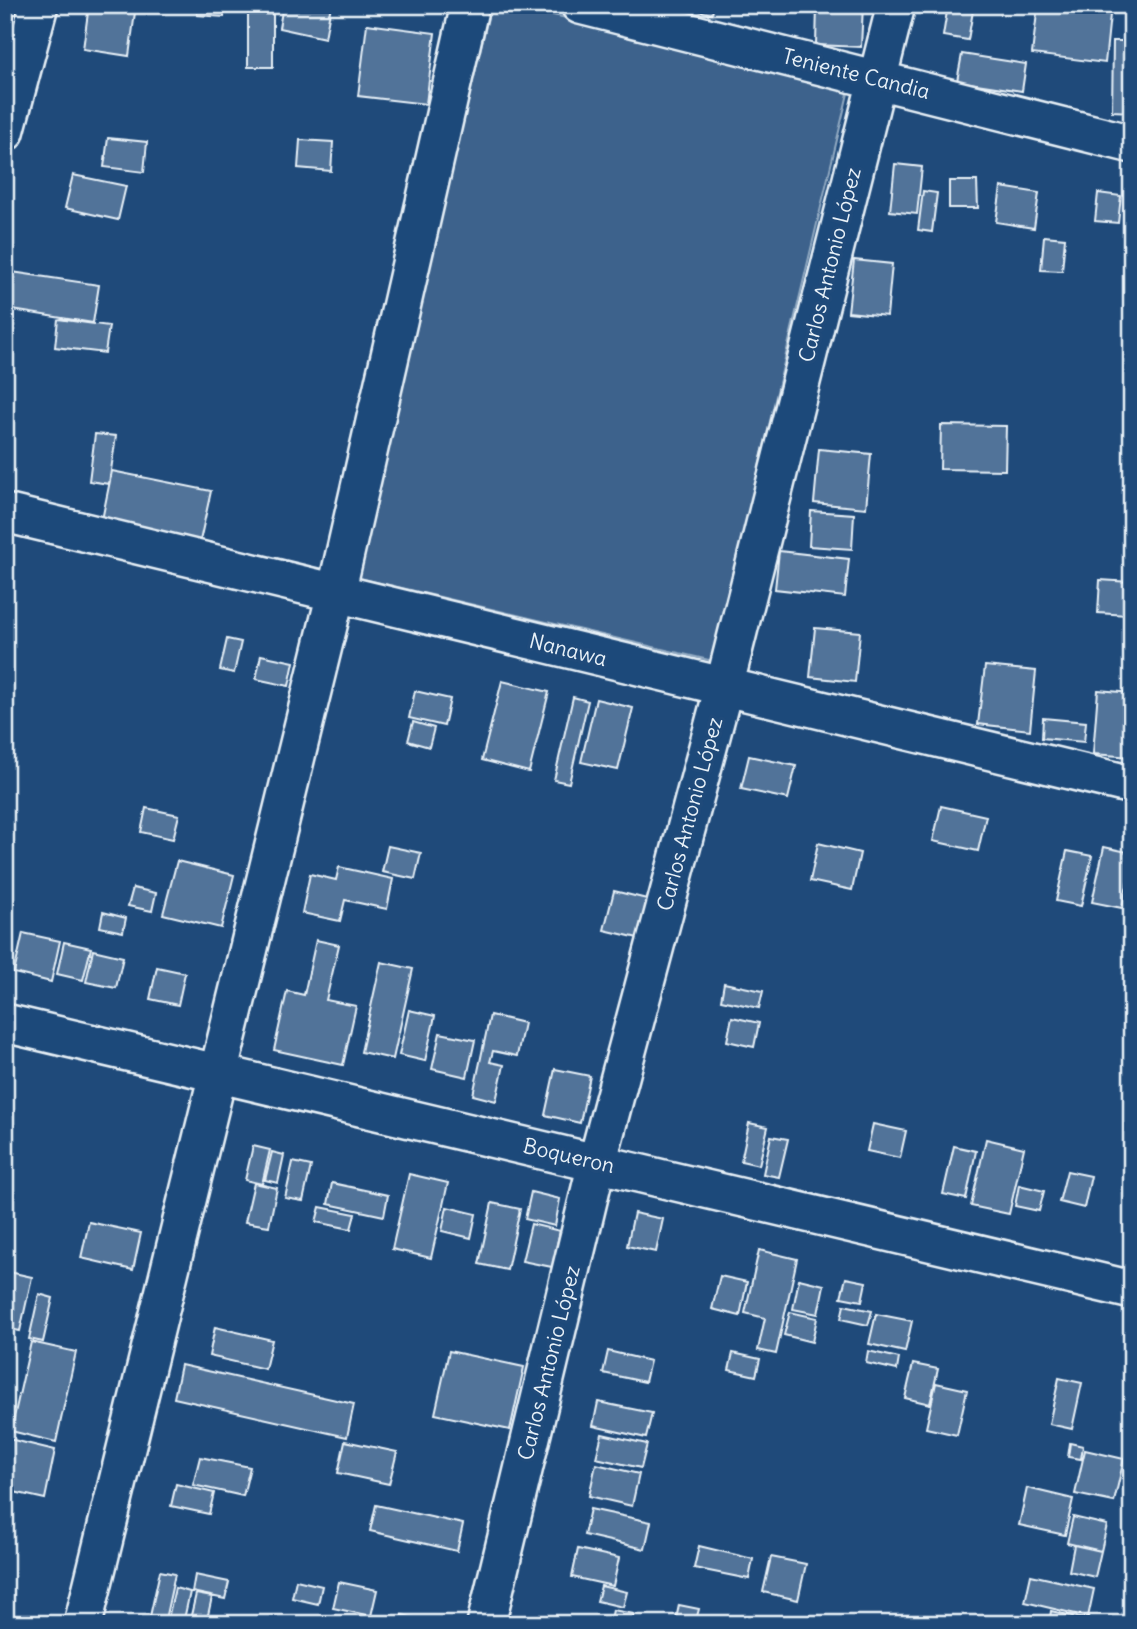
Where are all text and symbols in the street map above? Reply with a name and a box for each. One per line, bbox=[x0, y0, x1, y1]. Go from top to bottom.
street label: Teniente Candia bbox=[780, 42, 933, 105]
street label: Carlos Antonio López bbox=[792, 165, 867, 365]
street label: Nanawa bbox=[527, 627, 610, 672]
street label: Carlos Antonio López bbox=[651, 714, 728, 914]
street label: Boqueron bbox=[521, 1132, 617, 1179]
street label: Carlos Antonio López bbox=[511, 1263, 586, 1463]

